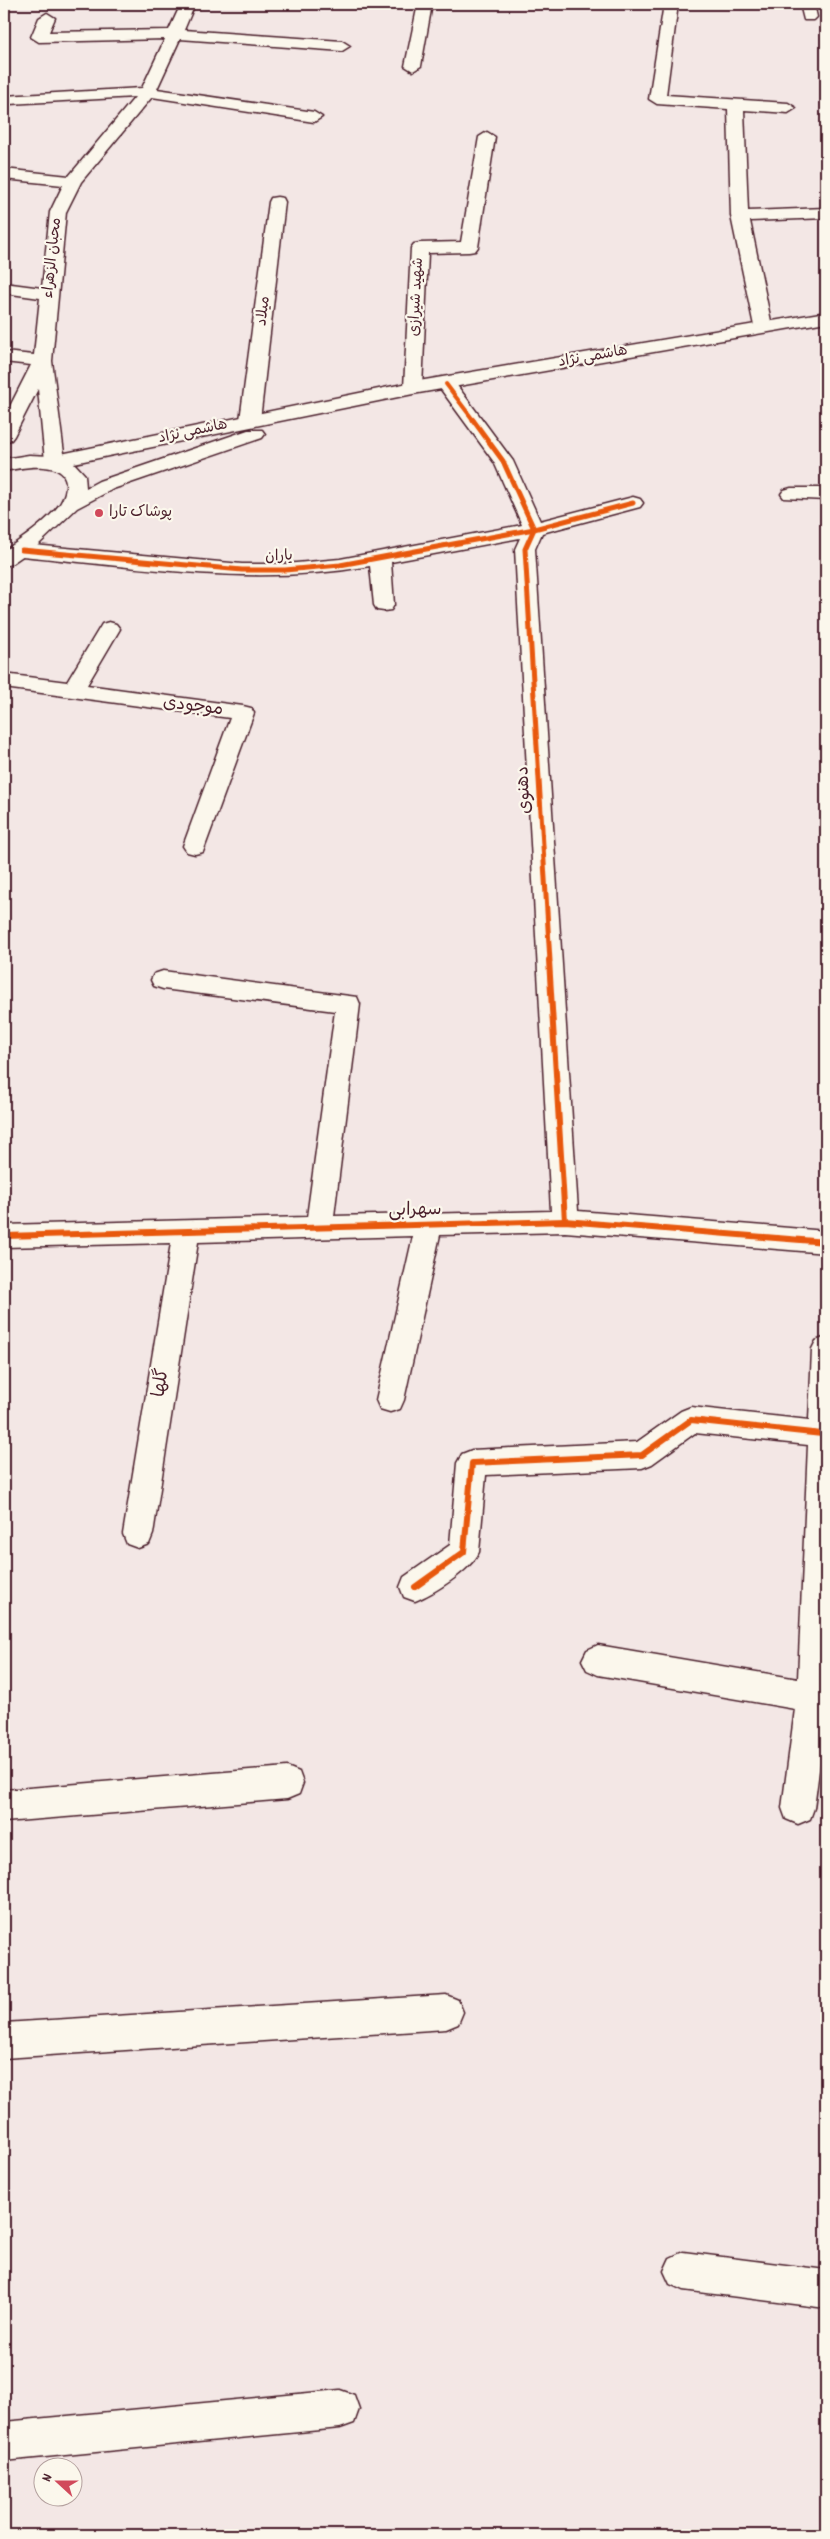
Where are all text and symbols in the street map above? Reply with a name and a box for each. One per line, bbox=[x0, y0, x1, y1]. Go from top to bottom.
street label: محبان الزهراء bbox=[38, 217, 68, 299]
street label: شهید شیرازی bbox=[404, 257, 430, 337]
street label: میلاد bbox=[251, 295, 277, 327]
street label: هاشمی نژاد bbox=[557, 340, 629, 374]
street label: هاشمی نژاد bbox=[156, 414, 230, 450]
place label: پوشاک تارا bbox=[109, 502, 172, 524]
marker: پوشاک تارا bbox=[93, 507, 105, 519]
street label: یاران bbox=[265, 546, 293, 568]
street label: موجودی bbox=[161, 691, 225, 723]
street label: دهنوی bbox=[511, 765, 539, 815]
street label: سهرابی bbox=[388, 1198, 442, 1224]
street label: گلها bbox=[147, 1367, 177, 1399]
north arrow bbox=[32, 2456, 82, 2506]
text: N bbox=[37, 2471, 58, 2485]

